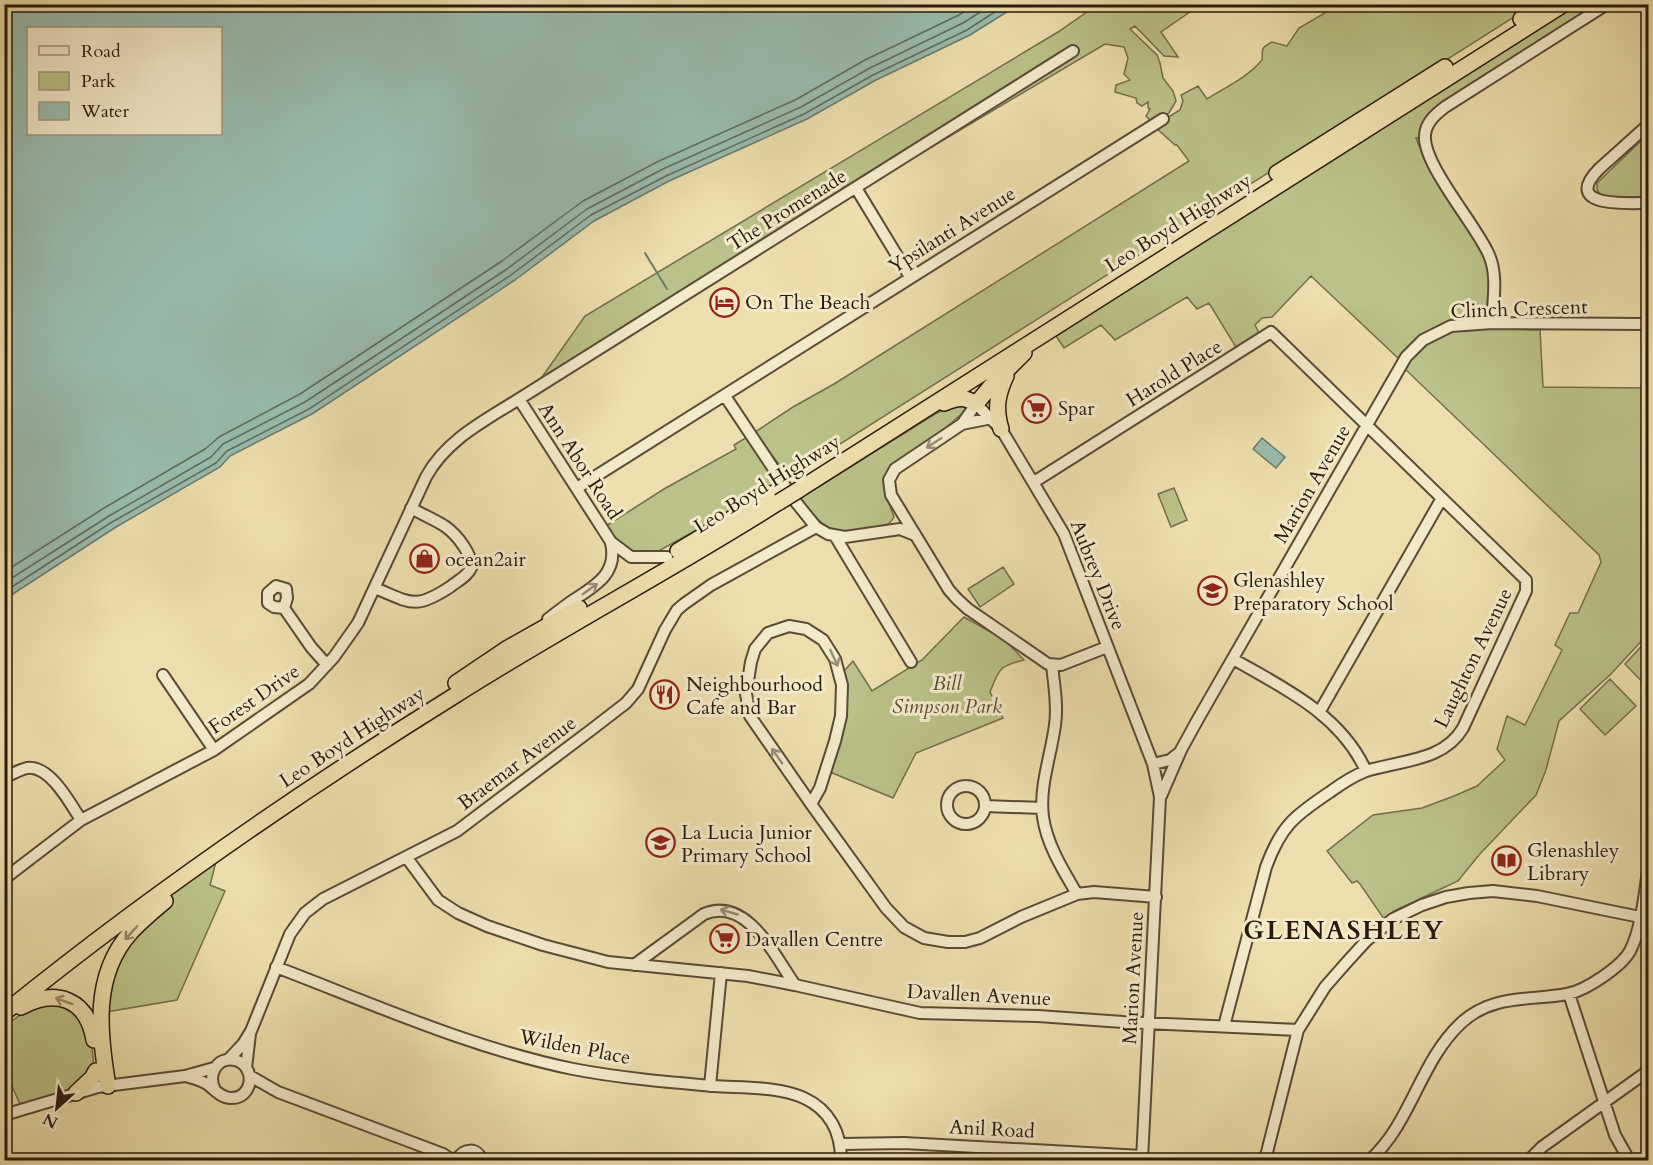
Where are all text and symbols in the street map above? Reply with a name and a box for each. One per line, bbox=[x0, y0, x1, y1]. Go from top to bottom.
legend bbox=[27, 27, 222, 135]
text: Road bbox=[81, 39, 121, 64]
text: Park bbox=[81, 69, 116, 94]
text: Water bbox=[80, 99, 130, 124]
street label: The Promenade bbox=[722, 163, 852, 257]
street label: Leo Boyd Highway bbox=[1100, 167, 1257, 279]
street label: Ypsilanti Avenue bbox=[883, 180, 1021, 280]
hotel icon: On The Beach bbox=[708, 286, 740, 318]
place label: On The Beach bbox=[745, 289, 871, 316]
street label: Clinch Crescent bbox=[1450, 293, 1589, 325]
street label: Harold Place bbox=[1121, 333, 1227, 413]
supermarket icon: Spar bbox=[1021, 392, 1053, 424]
place label: Spar bbox=[1058, 395, 1095, 422]
street label: Ann Abor Road bbox=[532, 397, 628, 525]
street label: Marion Avenue bbox=[1267, 420, 1357, 548]
street label: Leo Boyd Highway bbox=[689, 428, 846, 540]
one-way arrow bbox=[926, 438, 943, 450]
street label: Aubrey Drive bbox=[1064, 516, 1132, 634]
shop icon: ocean2air bbox=[408, 543, 440, 575]
place label: ocean2air bbox=[445, 546, 527, 573]
place label: Glenashley Preparatory School bbox=[1233, 567, 1394, 617]
school or university icon: Glenashley Preparatory School bbox=[1196, 575, 1228, 607]
one-way arrow bbox=[581, 583, 597, 595]
street label: Laughton Avenue bbox=[1427, 583, 1519, 733]
one-way arrow bbox=[828, 649, 840, 667]
street label: Forest Drive bbox=[203, 658, 305, 740]
park label: Bill Simpson Park bbox=[892, 670, 1002, 720]
place label: Neighbourhood Cafe and Bar bbox=[686, 671, 823, 721]
restaurant icon: Neighbourhood Cafe and Bar bbox=[649, 679, 681, 711]
street label: Leo Boyd Highway bbox=[274, 680, 430, 794]
street label: Braemar Avenue bbox=[452, 710, 582, 816]
one-way arrow bbox=[771, 748, 783, 765]
place label: La Lucia Junior Primary School bbox=[681, 819, 812, 869]
school or university icon: La Lucia Junior Primary School bbox=[644, 827, 676, 859]
place label: Glenashley Library bbox=[1527, 837, 1620, 887]
library icon: Glenashley Library bbox=[1490, 845, 1522, 877]
one-way arrow bbox=[720, 906, 739, 917]
street label: Marion Avenue bbox=[1116, 911, 1150, 1045]
district label: GLENASHLEY bbox=[1243, 913, 1445, 948]
supermarket icon: Davallen Centre bbox=[708, 923, 740, 955]
one-way arrow bbox=[124, 925, 138, 940]
place label: Davallen Centre bbox=[745, 926, 883, 953]
street label: Davallen Avenue bbox=[906, 978, 1052, 1012]
one-way arrow bbox=[56, 994, 74, 1005]
street label: Wilden Place bbox=[516, 1023, 633, 1071]
north arrow bbox=[27, 1078, 87, 1138]
text: N bbox=[39, 1107, 62, 1133]
street label: Anil Road bbox=[949, 1113, 1036, 1145]

